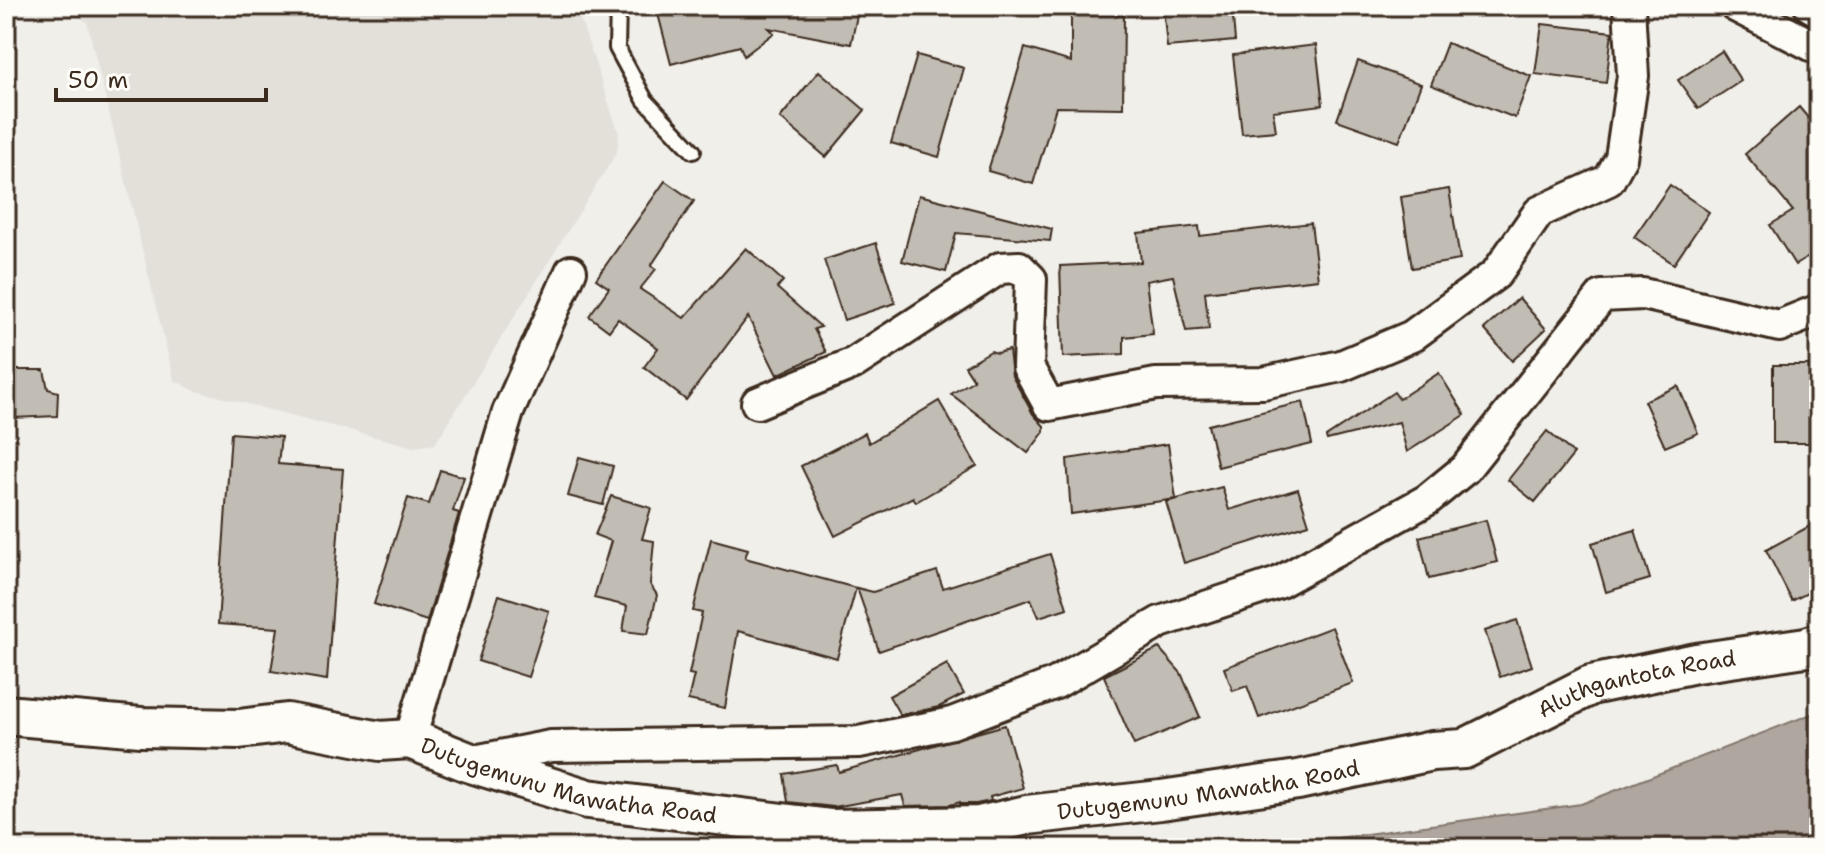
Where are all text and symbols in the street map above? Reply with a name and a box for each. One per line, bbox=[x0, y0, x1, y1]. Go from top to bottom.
scale bar bbox=[56, 52, 266, 102]
text: 50 m bbox=[68, 64, 128, 96]
street label: Aluthgantota Road bbox=[1533, 643, 1738, 725]
street label: Dutugemunu Mawatha Road bbox=[416, 731, 719, 830]
street label: Dutugemunu Mawatha Road bbox=[1056, 753, 1362, 826]

